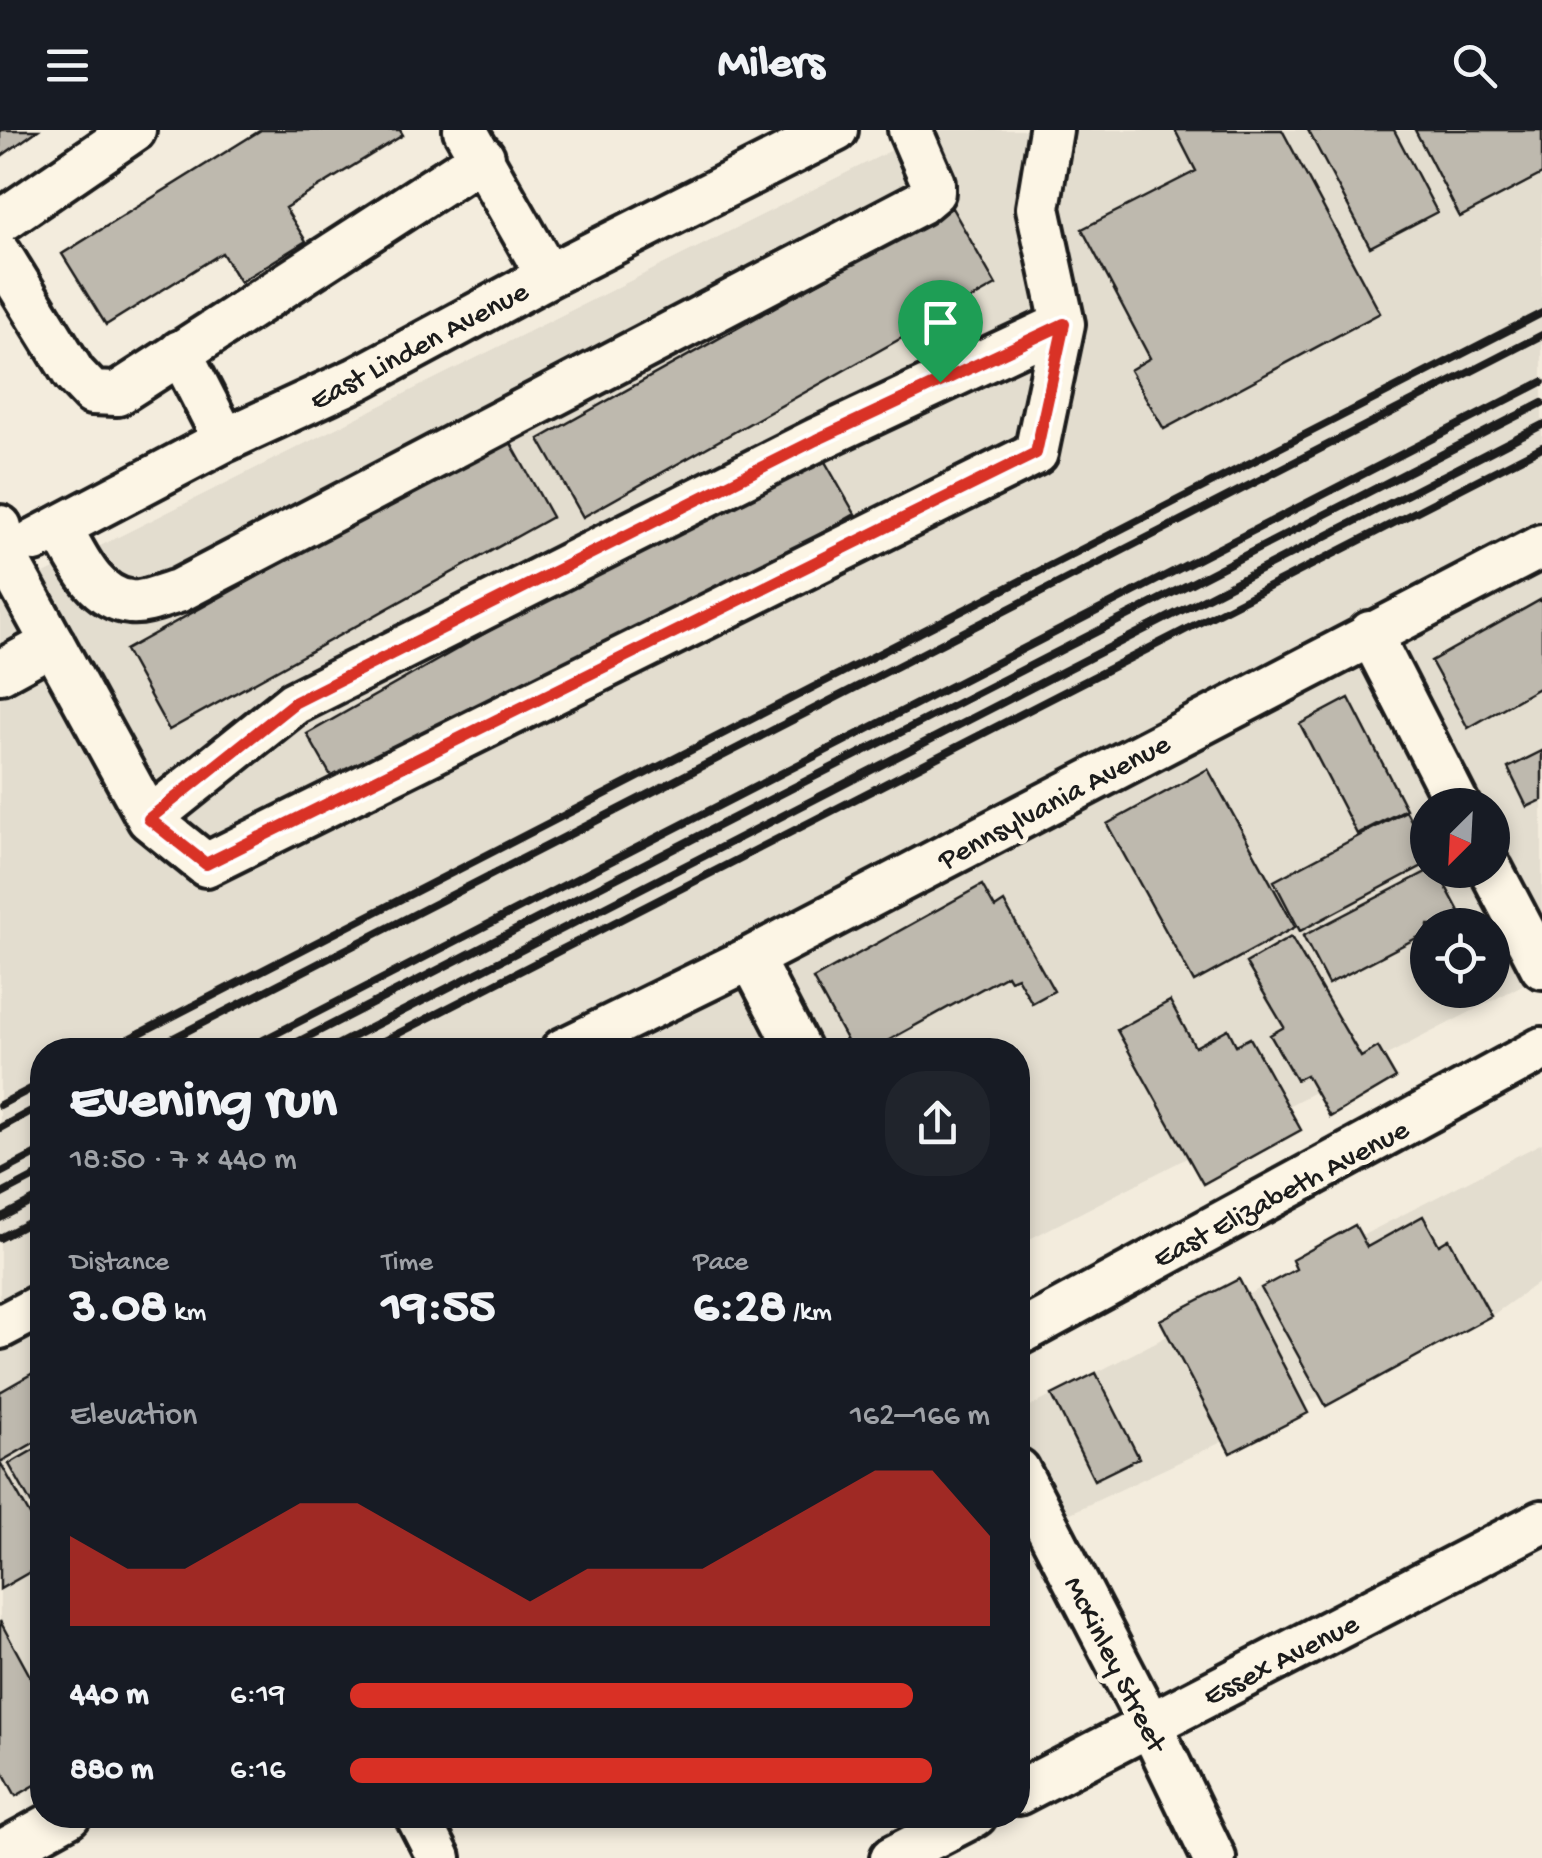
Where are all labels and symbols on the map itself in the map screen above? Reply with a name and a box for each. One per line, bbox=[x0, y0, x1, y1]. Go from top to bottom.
street label: East Linden Avenue bbox=[305, 275, 536, 420]
pin bbox=[898, 280, 983, 383]
street label: Pennsylvania Avenue bbox=[932, 728, 1177, 880]
north arrow bbox=[1410, 788, 1510, 888]
street label: East Elizabeth Avenue bbox=[1148, 1114, 1416, 1278]
street label: McKinley Street bbox=[1054, 1571, 1173, 1761]
street label: Essex Avenue bbox=[1199, 1608, 1366, 1716]

